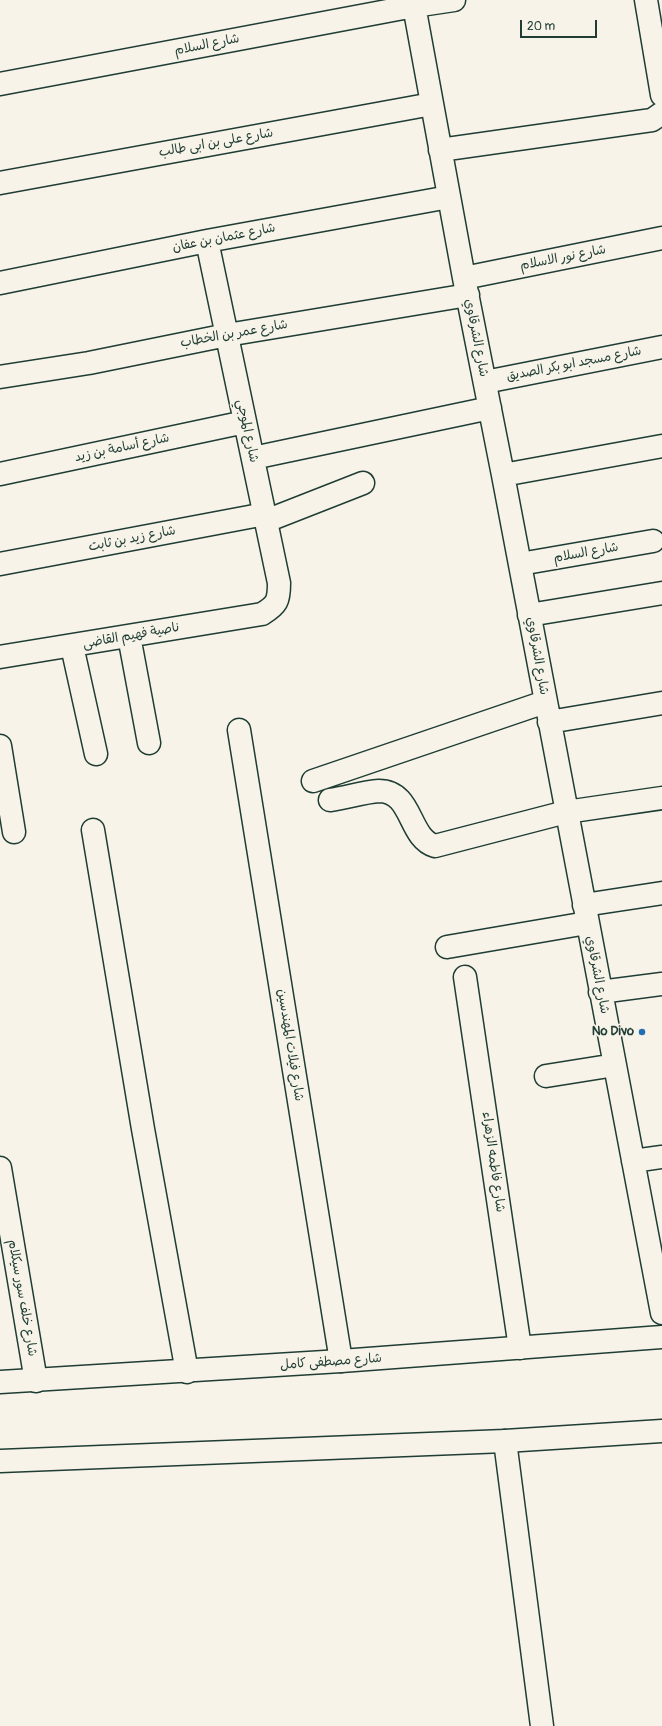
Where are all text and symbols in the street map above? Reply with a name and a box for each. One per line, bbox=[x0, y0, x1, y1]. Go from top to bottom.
scale bar bbox=[522, 12, 599, 38]
text: 20 m bbox=[527, 19, 555, 34]
street label: شارع السلام bbox=[173, 31, 241, 59]
street label: شارع على بن ابى طالب bbox=[158, 125, 274, 161]
street label: شارع عثمان بن عفان bbox=[171, 220, 277, 256]
street label: شارع نور الاسلام bbox=[519, 242, 607, 274]
street label: شارع الشرقاوي bbox=[461, 298, 491, 378]
street label: شارع عمر بن الخطاب bbox=[179, 317, 289, 351]
street label: شارع مسجد ابو بكر الصديق bbox=[505, 343, 643, 385]
street label: شارع الموجي bbox=[233, 398, 261, 464]
street label: شارع أسامة بن زيد bbox=[73, 430, 171, 466]
street label: شارع زيد بن ثابت bbox=[87, 523, 177, 555]
street label: شارع السلام bbox=[552, 540, 620, 566]
street label: شارع الشرقاوي bbox=[522, 616, 552, 696]
street label: ناصية فهيم القاضى bbox=[82, 620, 180, 652]
street label: شارع الشرقاوي bbox=[582, 935, 612, 1015]
street label: شارع فيلات المهندسين bbox=[273, 988, 307, 1102]
place label: No Divo bbox=[592, 1024, 634, 1040]
marker: No Divo bbox=[637, 1027, 647, 1037]
street label: شارع فاطمه الزهراء bbox=[478, 1111, 508, 1213]
street label: شارع خلف سور سيكلام bbox=[4, 1238, 40, 1358]
street label: شارع مصطفى كامل bbox=[280, 1351, 382, 1373]

